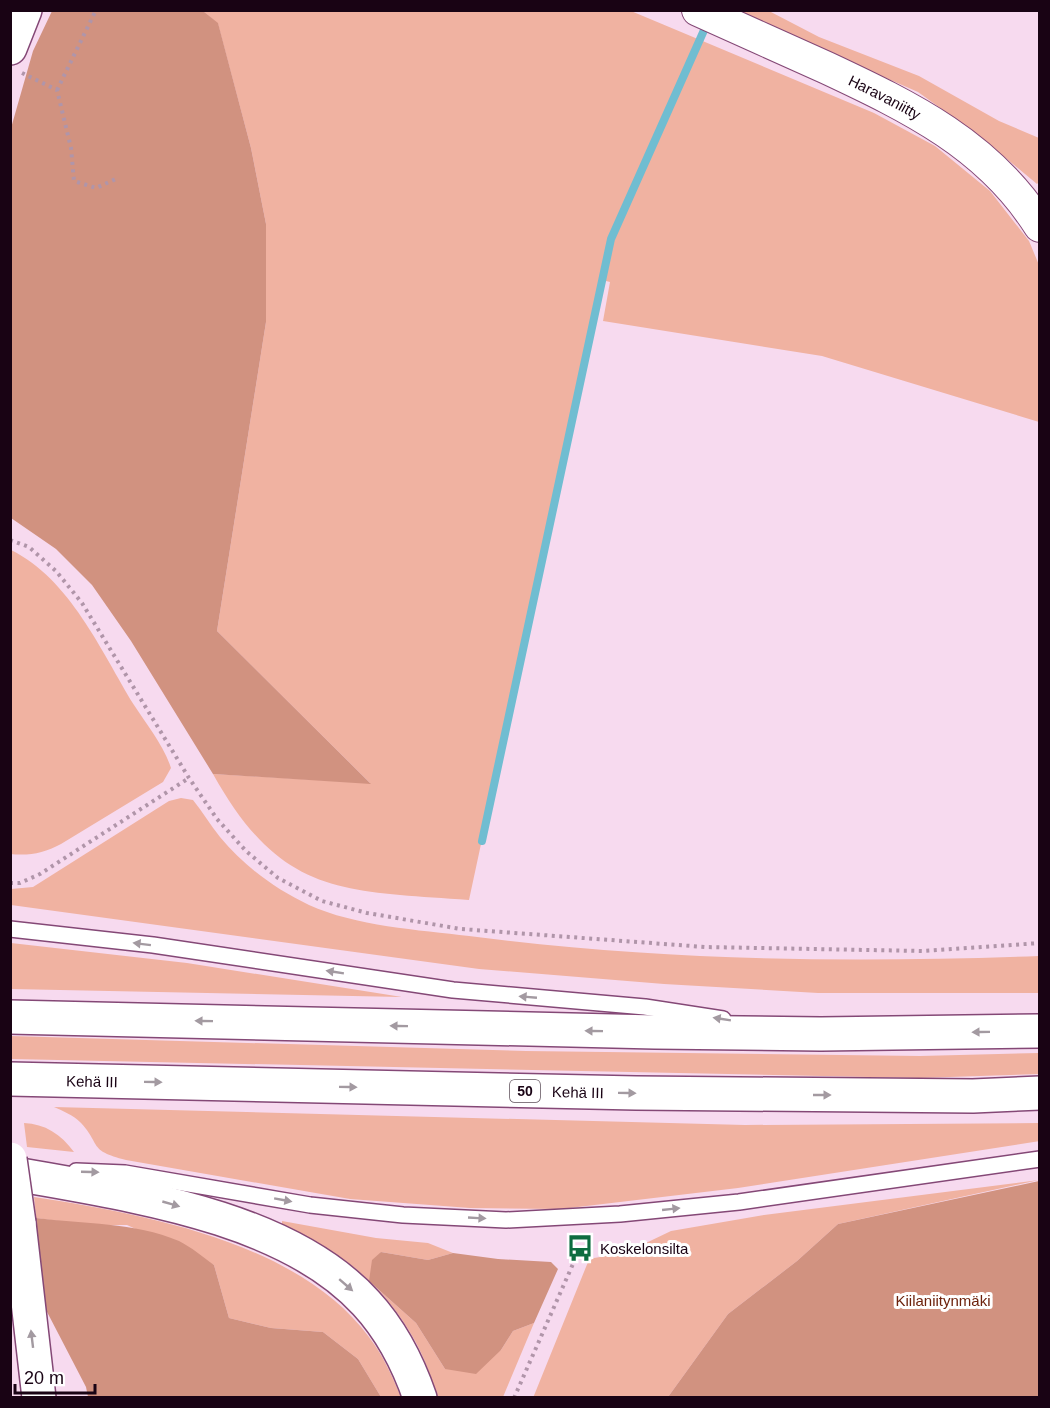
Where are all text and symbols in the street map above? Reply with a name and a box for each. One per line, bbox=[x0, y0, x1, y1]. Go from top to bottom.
street label: Haravaniitty bbox=[846, 71, 925, 123]
one-way arrow bbox=[132, 939, 151, 948]
one-way arrow bbox=[325, 968, 344, 977]
one-way arrow bbox=[518, 992, 537, 1002]
one-way arrow bbox=[712, 1014, 731, 1023]
one-way arrow bbox=[195, 1017, 214, 1026]
one-way arrow bbox=[390, 1021, 409, 1031]
one-way arrow bbox=[585, 1026, 604, 1036]
one-way arrow bbox=[972, 1027, 991, 1037]
street label: Kehä III bbox=[66, 1072, 118, 1090]
one-way arrow bbox=[143, 1078, 162, 1087]
road number: 50 bbox=[510, 1080, 540, 1102]
one-way arrow bbox=[338, 1082, 357, 1092]
street label: Kehä III bbox=[552, 1083, 604, 1101]
one-way arrow bbox=[617, 1088, 636, 1098]
one-way arrow bbox=[812, 1090, 831, 1100]
one-way arrow bbox=[80, 1167, 99, 1176]
one-way arrow bbox=[273, 1196, 292, 1205]
one-way arrow bbox=[162, 1200, 180, 1209]
one-way arrow bbox=[662, 1204, 681, 1214]
one-way arrow bbox=[467, 1214, 486, 1223]
bus stop icon: Koskelonsilta bbox=[565, 1233, 595, 1263]
place label: Koskelonsilta bbox=[600, 1240, 689, 1257]
one-way arrow bbox=[338, 1279, 354, 1292]
park label: Kiilaniitynmäki bbox=[895, 1292, 991, 1309]
one-way arrow bbox=[27, 1330, 37, 1349]
scale bar bbox=[15, 1357, 94, 1395]
text: 20 m bbox=[24, 1368, 64, 1388]

